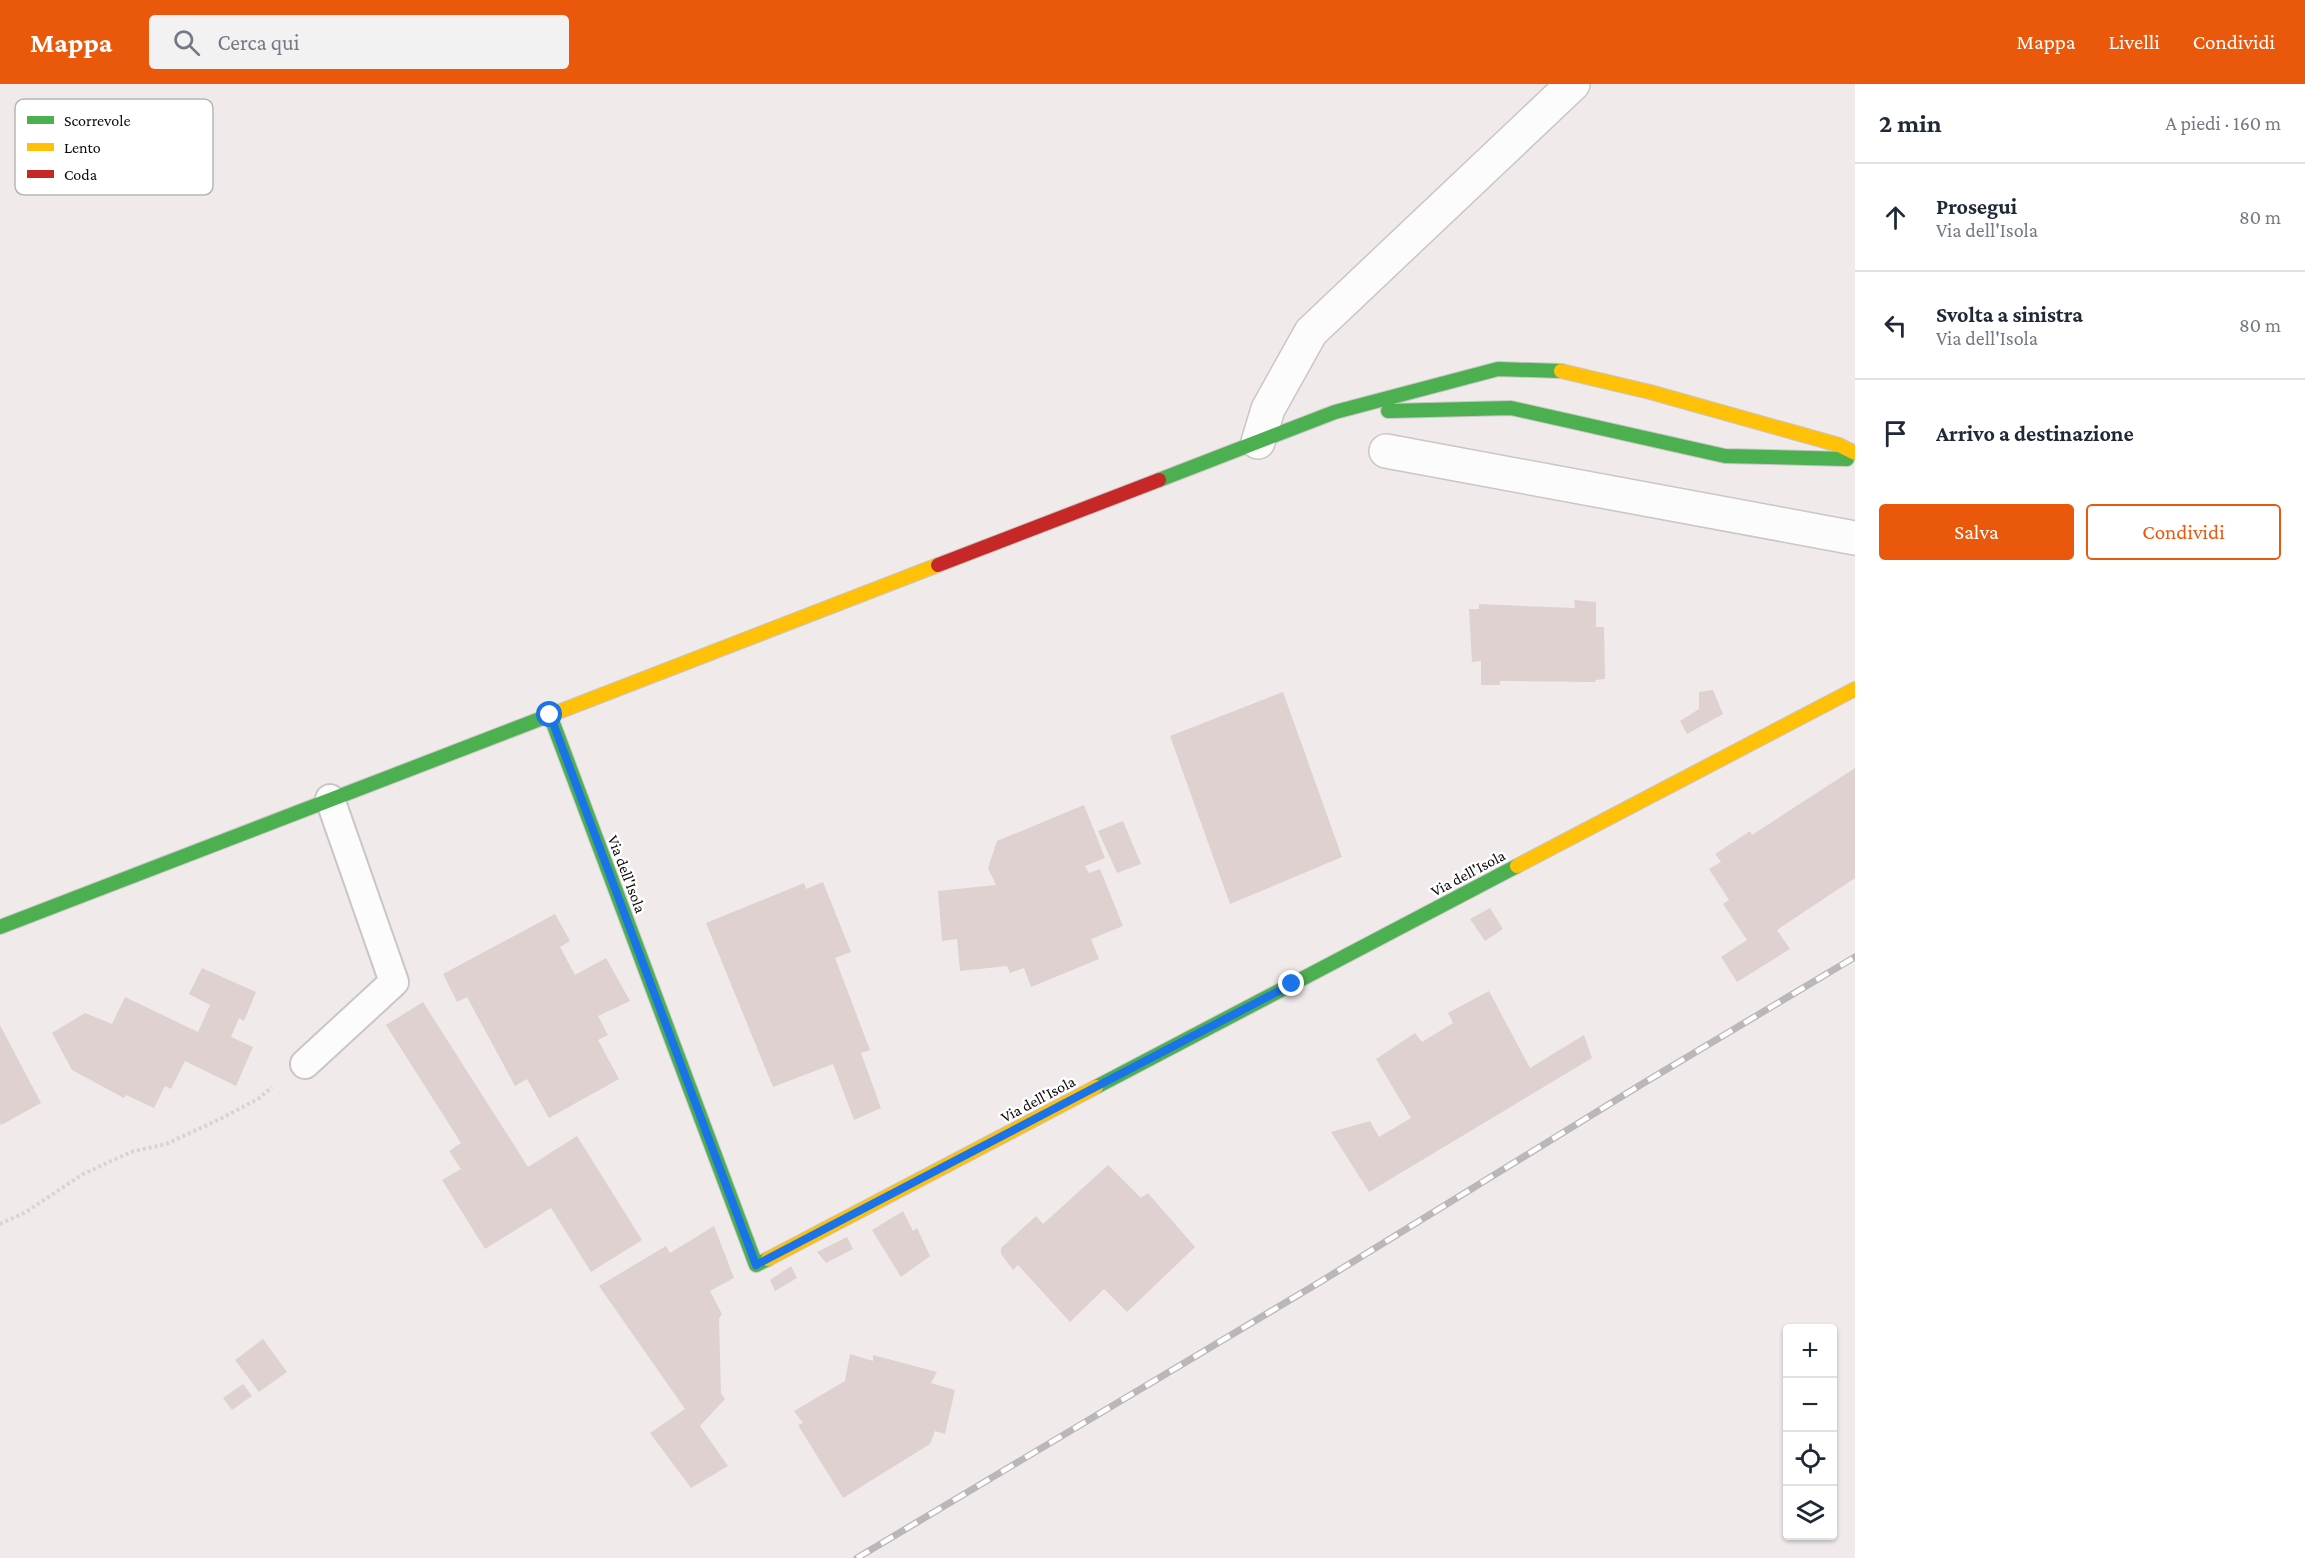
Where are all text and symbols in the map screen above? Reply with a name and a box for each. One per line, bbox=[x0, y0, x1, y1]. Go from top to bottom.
search box bbox=[149, 15, 569, 69]
icon: search bbox=[170, 26, 203, 59]
text: Mappa bbox=[30, 27, 113, 58]
text: Cerca qui bbox=[218, 30, 300, 55]
text: Mappa bbox=[2017, 30, 2075, 54]
text: Livelli bbox=[2108, 30, 2160, 54]
text: Condividi bbox=[2193, 30, 2275, 54]
legend bbox=[15, 99, 213, 195]
text: 2 min bbox=[1879, 109, 1942, 138]
text: Scorrevole bbox=[64, 112, 130, 129]
text: A piedi · 160 m bbox=[2165, 112, 2281, 134]
text: Lento bbox=[64, 139, 101, 156]
text: Coda bbox=[64, 166, 98, 183]
text: Prosegui bbox=[1936, 194, 2017, 219]
icon: ahead bbox=[1879, 201, 1912, 234]
text: 80 m bbox=[2239, 206, 2281, 228]
text: Via dell'Isola bbox=[1936, 219, 2038, 241]
text: Svolta a sinistra bbox=[1936, 302, 2083, 327]
icon: left bbox=[1879, 309, 1912, 342]
text: 80 m bbox=[2239, 314, 2281, 336]
text: Via dell'Isola bbox=[1936, 327, 2038, 349]
icon: arrive bbox=[1879, 417, 1912, 450]
text: Arrivo a destinazione bbox=[1936, 421, 2134, 446]
button: Salva bbox=[1879, 504, 2074, 560]
button: Condividi bbox=[2086, 504, 2281, 560]
route start bbox=[536, 701, 562, 727]
street label: Via dell'Isola bbox=[604, 833, 650, 916]
street label: Via dell'Isola bbox=[1428, 846, 1509, 900]
route end bbox=[1278, 970, 1304, 996]
street label: Via dell'Isola bbox=[998, 1072, 1079, 1126]
map controls bbox=[1783, 1324, 1837, 1540]
button: + bbox=[1783, 1324, 1837, 1378]
button: − bbox=[1783, 1378, 1837, 1432]
button: locate bbox=[1783, 1432, 1837, 1486]
button: layers bbox=[1783, 1486, 1837, 1540]

